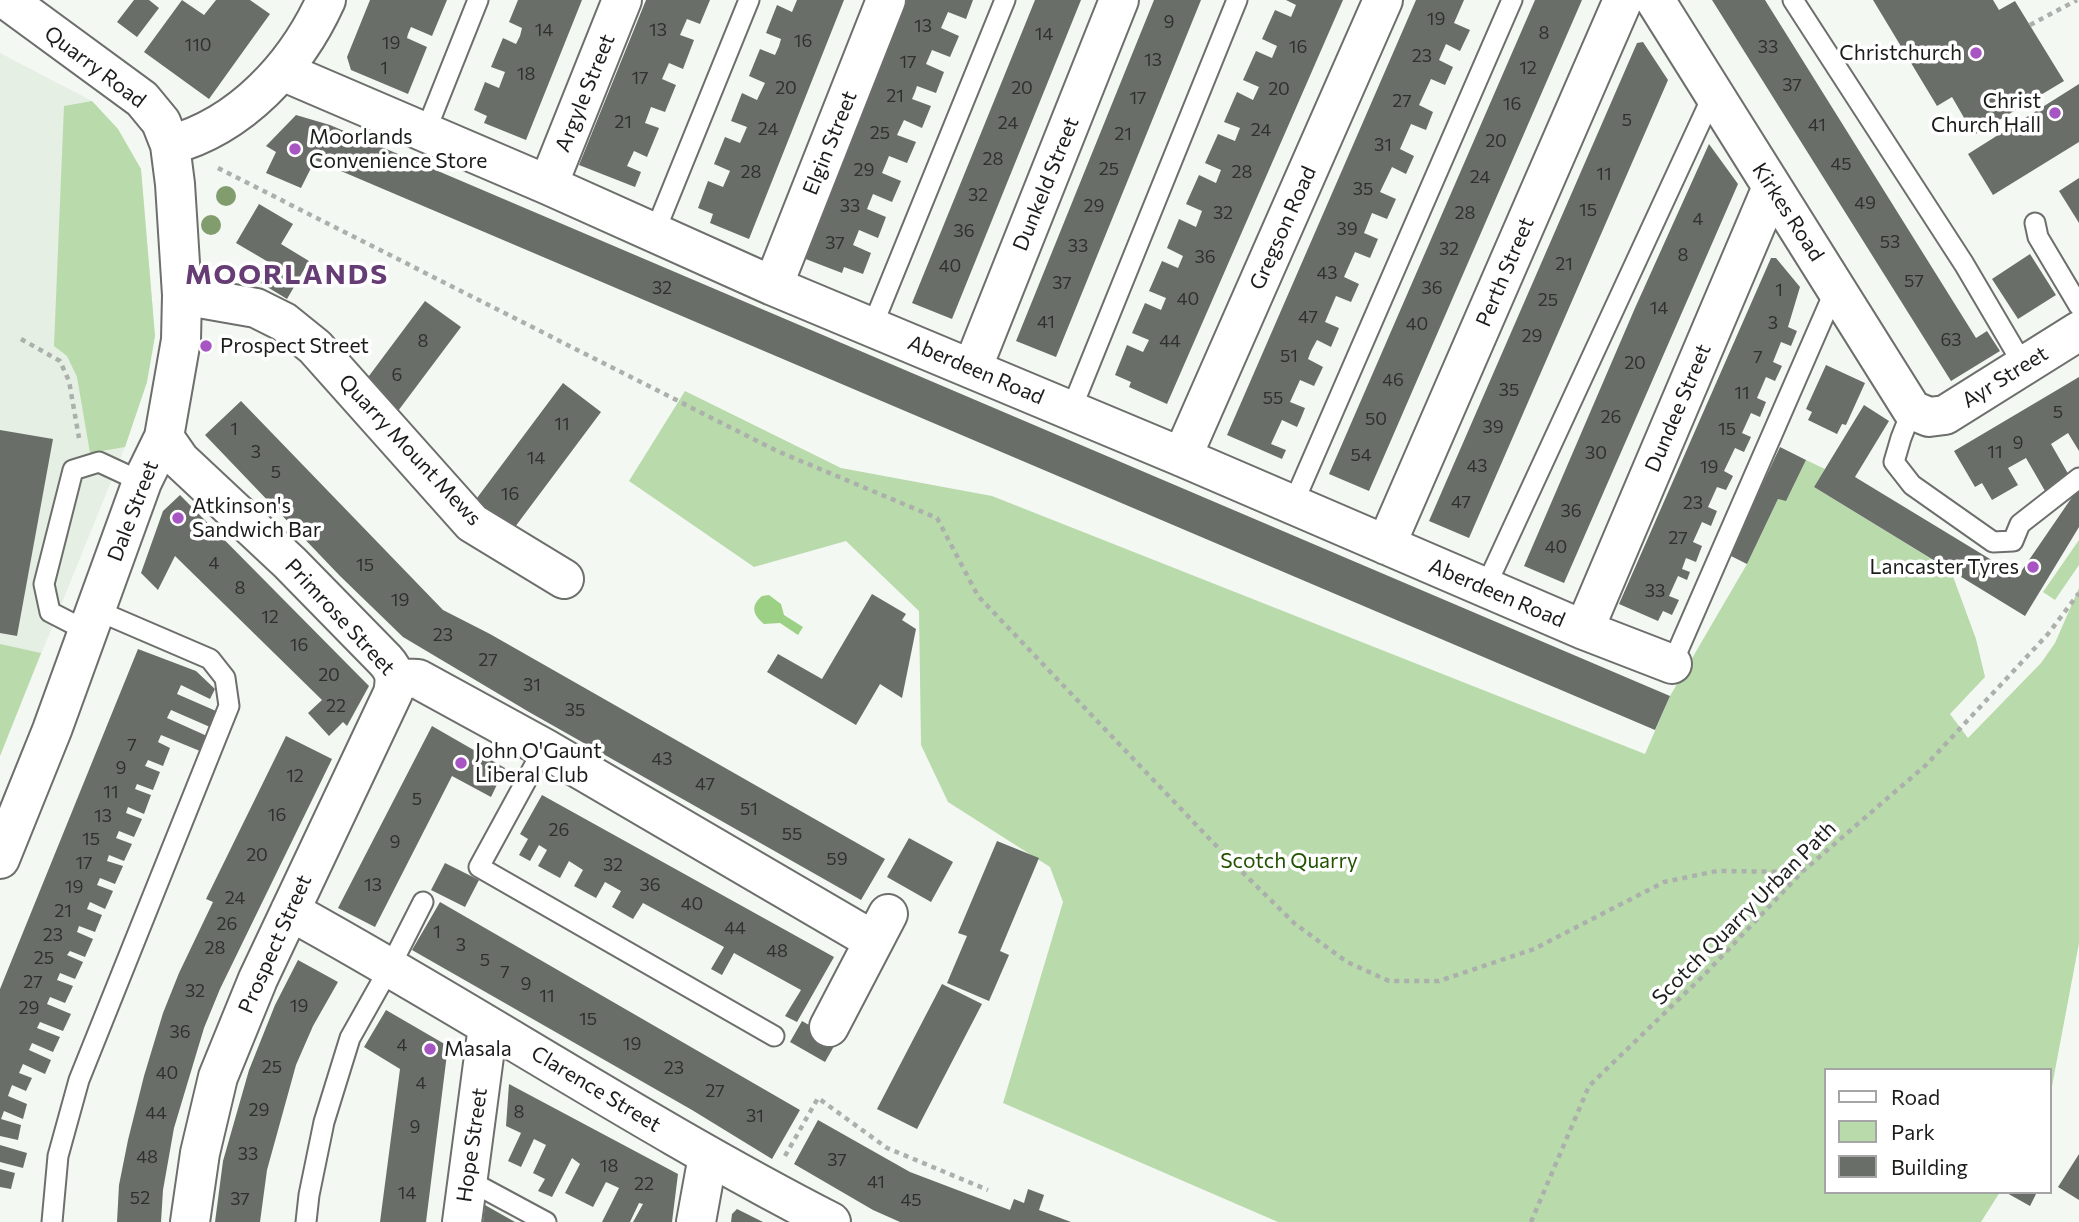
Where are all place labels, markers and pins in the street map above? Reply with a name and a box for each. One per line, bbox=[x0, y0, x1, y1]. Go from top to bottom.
place label: Christchurch bbox=[1839, 40, 1962, 66]
marker: Christchurch bbox=[1968, 45, 1984, 61]
place label: Christ Church Hall bbox=[1931, 88, 2041, 138]
marker: Christ Church Hall bbox=[2047, 105, 2063, 121]
place label: Moorlands Convenience Store bbox=[309, 124, 487, 174]
marker: Moorlands Convenience Store bbox=[287, 141, 303, 157]
place label: Prospect Street bbox=[220, 333, 369, 359]
marker: Prospect Street bbox=[198, 338, 214, 354]
place label: Atkinson's Sandwich Bar bbox=[192, 493, 321, 543]
marker: Atkinson's Sandwich Bar bbox=[170, 510, 186, 526]
place label: Lancaster Tyres bbox=[1870, 554, 2019, 580]
marker: Lancaster Tyres bbox=[2025, 559, 2041, 575]
place label: John O'Gaunt Liberal Club bbox=[475, 738, 602, 788]
marker: John O'Gaunt Liberal Club bbox=[453, 755, 469, 771]
place label: Masala bbox=[444, 1036, 512, 1062]
marker: Masala bbox=[422, 1041, 438, 1057]

